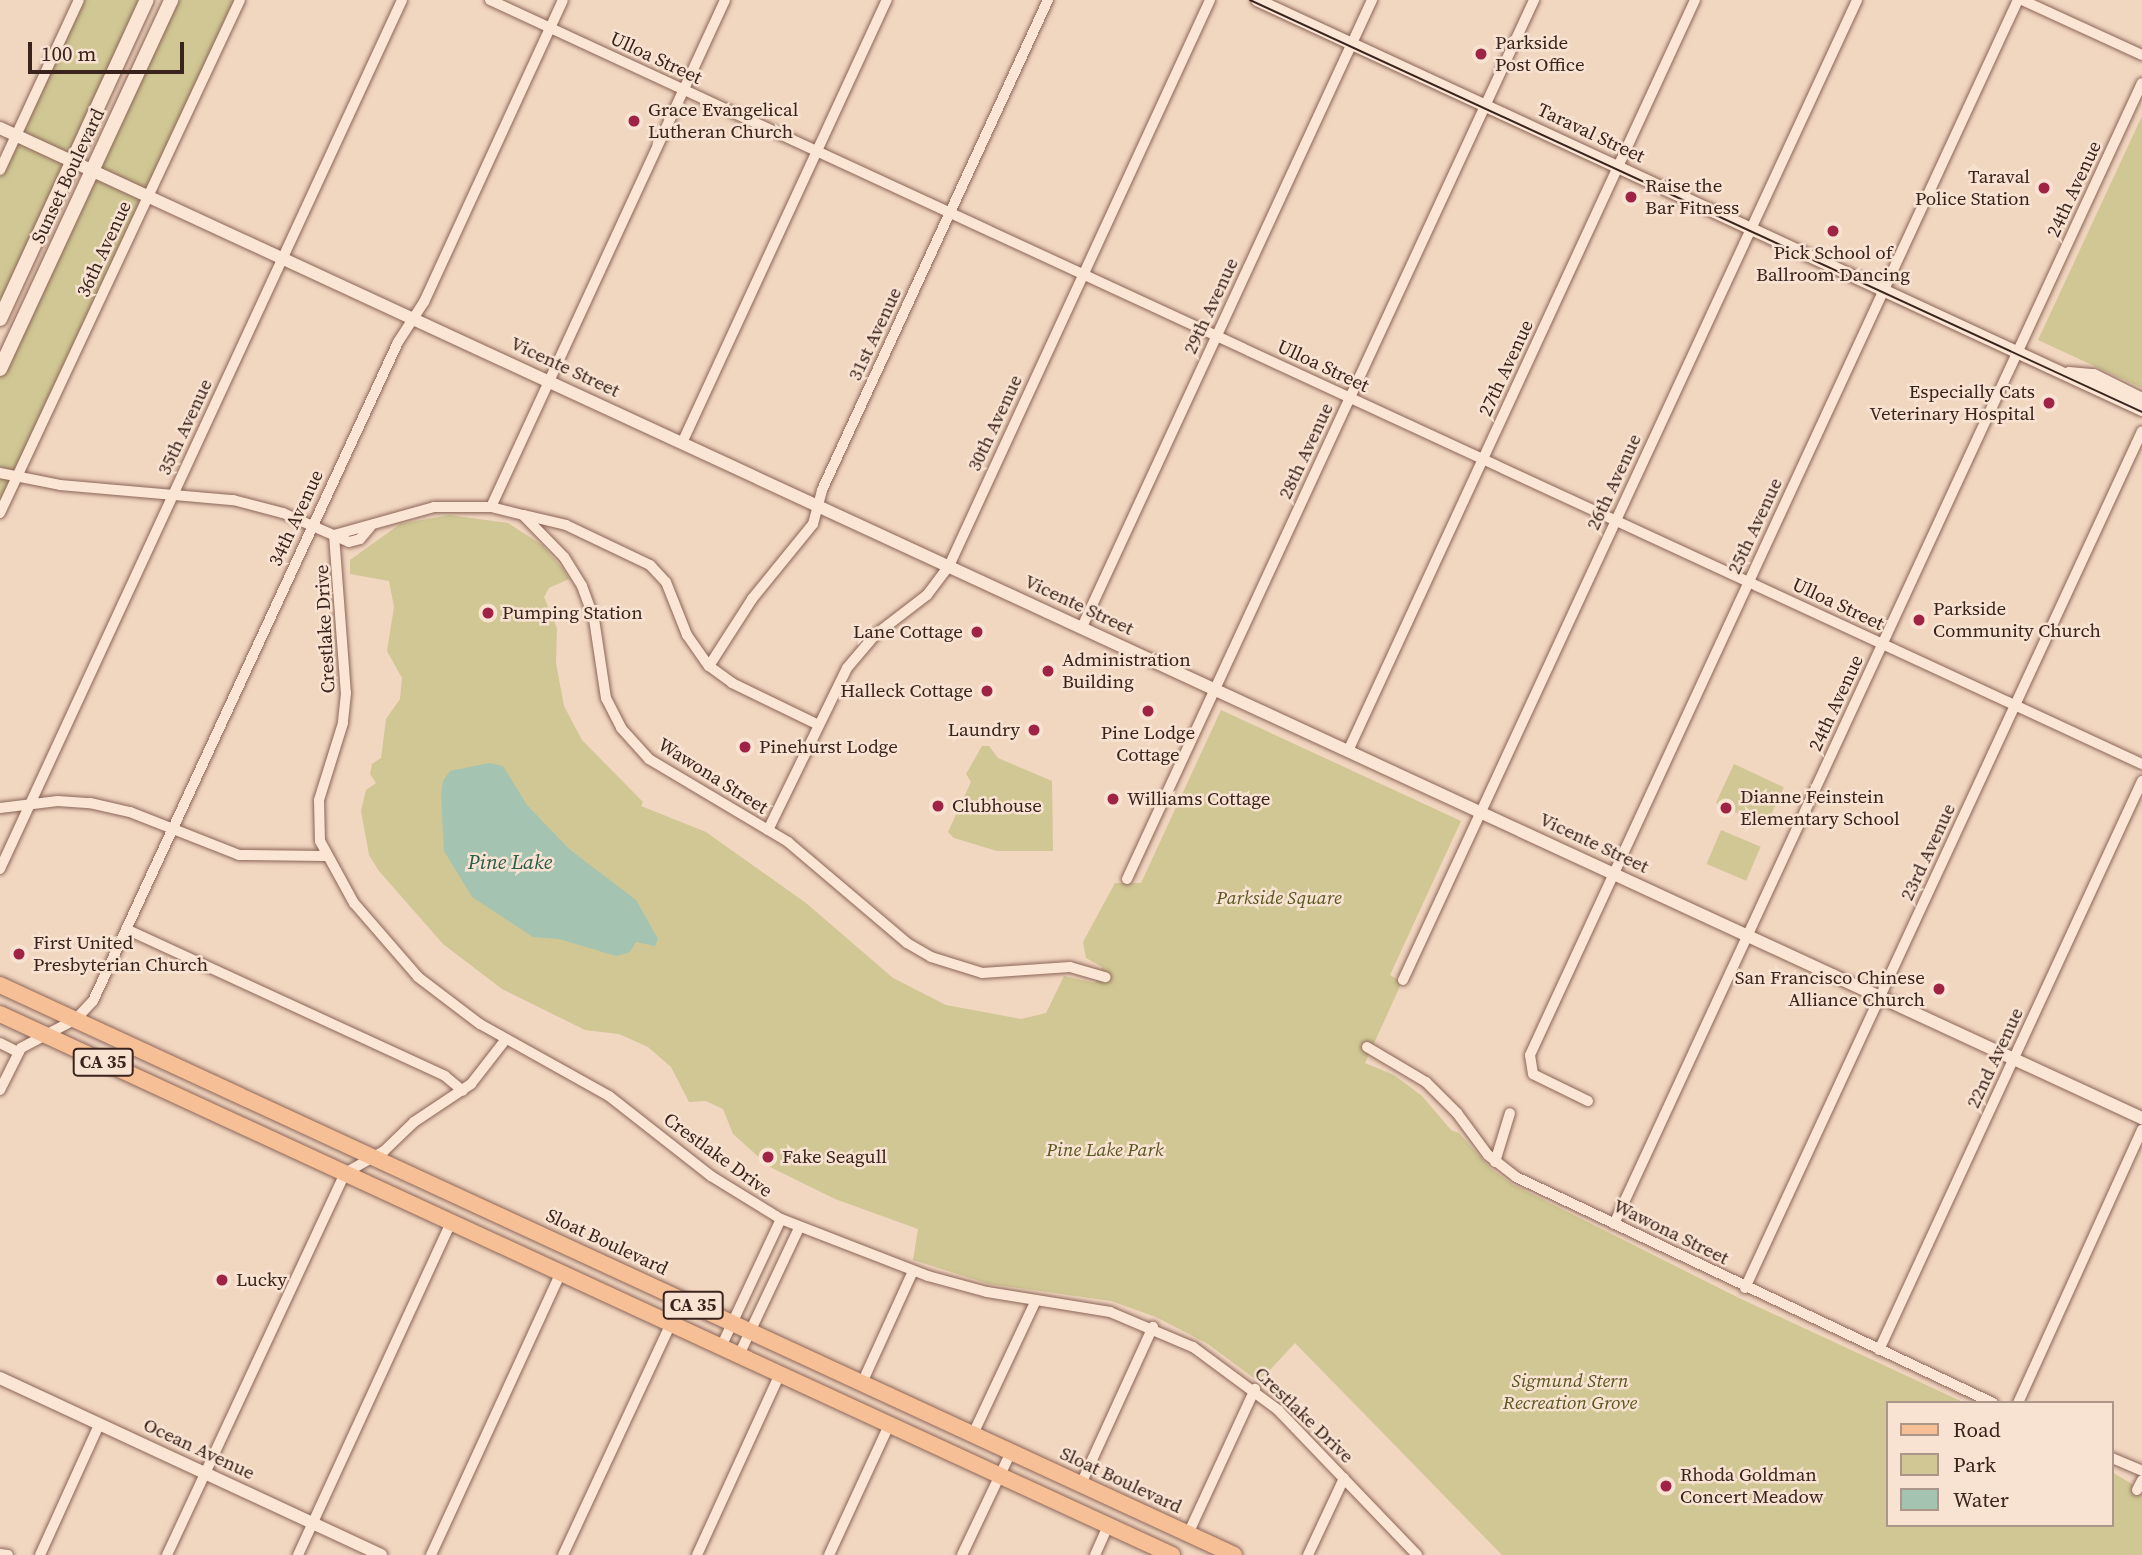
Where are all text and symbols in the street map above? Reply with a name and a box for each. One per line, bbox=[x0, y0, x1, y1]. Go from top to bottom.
street label: Ulloa Street bbox=[606, 27, 706, 89]
scale bar bbox=[32, 28, 187, 72]
place label: Parkside Post Office bbox=[1495, 32, 1585, 76]
text: 100 m bbox=[41, 39, 96, 68]
marker: Parkside Post Office bbox=[1473, 46, 1489, 62]
street label: Taraval Street bbox=[1534, 98, 1648, 168]
place label: Grace Evangelical Lutheran Church bbox=[648, 99, 798, 143]
street label: Sunset Boulevard bbox=[27, 105, 109, 247]
marker: Grace Evangelical Lutheran Church bbox=[626, 113, 642, 129]
street label: 24th Avenue bbox=[2042, 137, 2106, 241]
place label: Taraval Police Station bbox=[1915, 166, 2030, 210]
place label: Raise the Bar Fitness bbox=[1645, 175, 1739, 219]
marker: Taraval Police Station bbox=[2036, 180, 2052, 196]
marker: Raise the Bar Fitness bbox=[1623, 189, 1639, 205]
street label: 36th Avenue bbox=[72, 197, 136, 301]
marker: Pick School of Ballroom Dancing bbox=[1825, 223, 1841, 239]
place label: Pick School of Ballroom Dancing bbox=[1756, 242, 1910, 286]
street label: 29th Avenue bbox=[1179, 254, 1243, 358]
street label: 31st Avenue bbox=[843, 284, 907, 384]
street label: 27th Avenue bbox=[1474, 316, 1538, 420]
street label: Vicente Street bbox=[507, 332, 623, 402]
street label: Ulloa Street bbox=[1273, 335, 1373, 397]
street label: 30th Avenue bbox=[963, 371, 1027, 475]
street label: 35th Avenue bbox=[153, 375, 217, 479]
place label: Especially Cats Veterinary Hospital bbox=[1869, 381, 2035, 425]
marker: Especially Cats Veterinary Hospital bbox=[2041, 395, 2057, 411]
street label: 28th Avenue bbox=[1274, 399, 1338, 503]
street label: 26th Avenue bbox=[1582, 430, 1646, 534]
street label: 34th Avenue bbox=[264, 466, 328, 570]
street label: 25th Avenue bbox=[1723, 474, 1787, 578]
street label: Crestlake Drive bbox=[310, 564, 340, 694]
street label: Vicente Street bbox=[1021, 570, 1137, 640]
street label: Ulloa Street bbox=[1788, 573, 1888, 635]
place label: Parkside Community Church bbox=[1933, 598, 2101, 642]
place label: Pumping Station bbox=[502, 602, 643, 624]
marker: Pumping Station bbox=[480, 605, 496, 621]
marker: Parkside Community Church bbox=[1911, 612, 1927, 628]
place label: Lane Cottage bbox=[853, 621, 963, 643]
marker: Lane Cottage bbox=[969, 624, 985, 640]
place label: Administration Building bbox=[1062, 649, 1191, 693]
street label: 24th Avenue bbox=[1804, 651, 1868, 755]
marker: Administration Building bbox=[1040, 663, 1056, 679]
place label: Halleck Cottage bbox=[840, 680, 973, 702]
marker: Halleck Cottage bbox=[979, 683, 995, 699]
marker: Pine Lodge Cottage bbox=[1140, 703, 1156, 719]
place label: Laundry bbox=[948, 719, 1020, 741]
marker: Laundry bbox=[1026, 722, 1042, 738]
place label: Pine Lodge Cottage bbox=[1101, 722, 1195, 766]
street label: Wawona Street bbox=[654, 733, 772, 819]
place label: Pinehurst Lodge bbox=[759, 736, 898, 758]
marker: Pinehurst Lodge bbox=[737, 739, 753, 755]
place label: Dianne Feinstein Elementary School bbox=[1740, 786, 1900, 830]
place label: Williams Cottage bbox=[1127, 788, 1270, 810]
marker: Williams Cottage bbox=[1105, 791, 1121, 807]
place label: Clubhouse bbox=[952, 795, 1042, 817]
marker: Clubhouse bbox=[930, 798, 946, 814]
marker: Dianne Feinstein Elementary School bbox=[1718, 800, 1734, 816]
street label: 23rd Avenue bbox=[1896, 800, 1960, 904]
street label: Vicente Street bbox=[1536, 808, 1652, 878]
water label: Pine Lake bbox=[468, 849, 552, 875]
park label: Parkside Square bbox=[1216, 887, 1342, 909]
place label: First United Presbyterian Church bbox=[33, 932, 208, 976]
marker: First United Presbyterian Church bbox=[11, 946, 27, 962]
place label: San Francisco Chinese Alliance Church bbox=[1735, 967, 1925, 1011]
marker: San Francisco Chinese Alliance Church bbox=[1931, 981, 1947, 997]
street label: 22nd Avenue bbox=[1962, 1004, 2028, 1112]
road number: CA 35 bbox=[72, 1048, 134, 1077]
street label: Crestlake Drive bbox=[659, 1108, 777, 1202]
park label: Pine Lake Park bbox=[1046, 1139, 1164, 1161]
place label: Fake Seagull bbox=[782, 1146, 887, 1168]
marker: Fake Seagull bbox=[760, 1149, 776, 1165]
street label: Wawona Street bbox=[1610, 1194, 1732, 1270]
street label: Sloat Boulevard bbox=[542, 1204, 672, 1280]
place label: Lucky bbox=[236, 1269, 287, 1291]
marker: Lucky bbox=[214, 1272, 230, 1288]
road number: CA 35 bbox=[662, 1290, 724, 1320]
street label: Crestlake Drive bbox=[1250, 1362, 1358, 1468]
park label: Sigmund Stern Recreation Grove bbox=[1503, 1370, 1637, 1414]
legend bbox=[1886, 1401, 2114, 1527]
street label: Ocean Avenue bbox=[140, 1413, 258, 1485]
text: Road bbox=[1953, 1415, 2001, 1444]
street label: Sloat Boulevard bbox=[1056, 1442, 1186, 1518]
text: Park bbox=[1953, 1450, 1996, 1479]
place label: Rhoda Goldman Concert Meadow bbox=[1680, 1464, 1824, 1508]
marker: Rhoda Goldman Concert Meadow bbox=[1658, 1478, 1674, 1494]
text: Water bbox=[1953, 1485, 2009, 1514]

